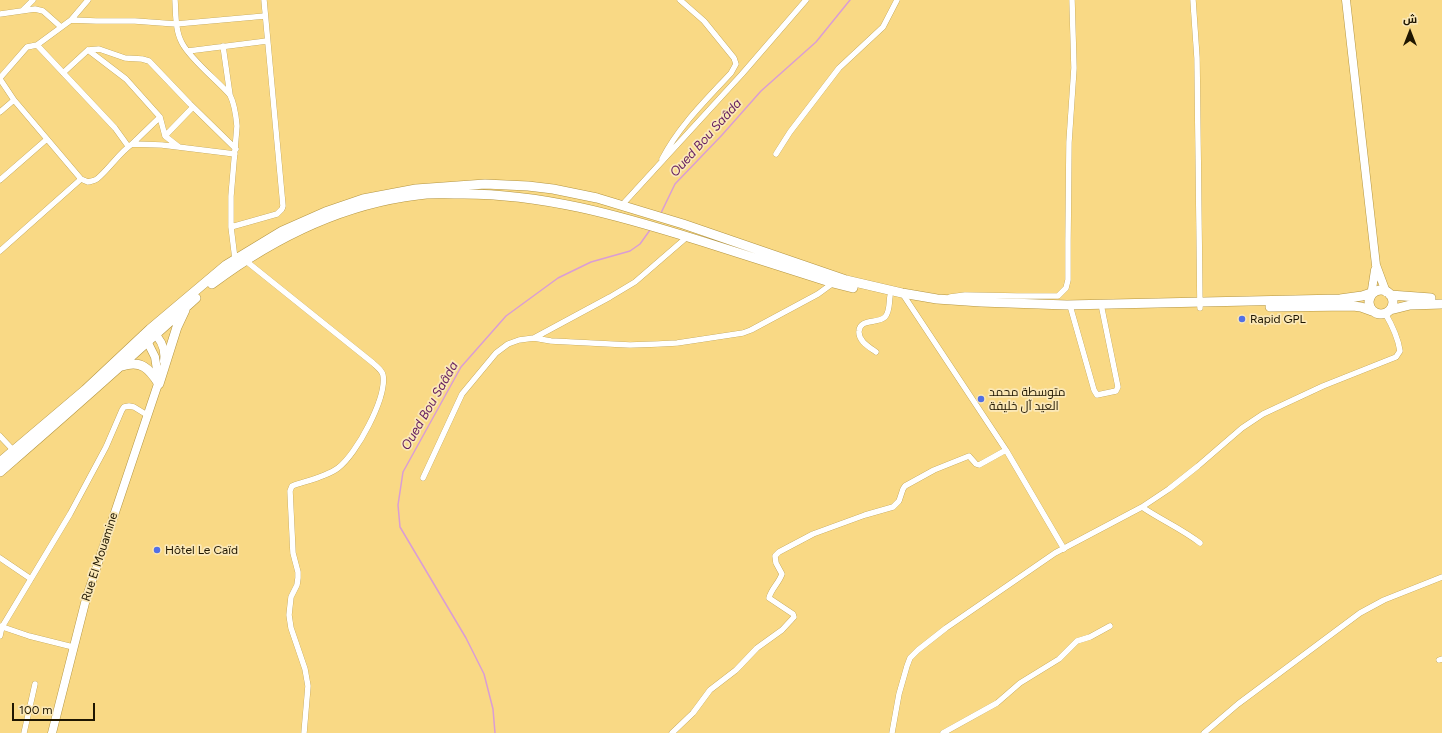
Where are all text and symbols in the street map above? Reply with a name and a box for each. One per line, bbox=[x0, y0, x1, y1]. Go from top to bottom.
north arrow bbox=[1390, 12, 1430, 52]
text: ش bbox=[1403, 13, 1417, 26]
water label: Oued Bou Saâda bbox=[667, 96, 745, 180]
place label: Rapid GPL bbox=[1250, 312, 1306, 326]
marker: Rapid GPL bbox=[1237, 314, 1247, 324]
water label: Oued Bou Saâda bbox=[398, 359, 462, 453]
place label: متوسطة محمد العيد آل خليفة bbox=[989, 385, 1065, 413]
marker: متوسطة محمد العيد آل خليفة bbox=[976, 394, 986, 404]
street label: Rue El Mouamine bbox=[79, 511, 121, 603]
place label: Hôtel Le Caïd bbox=[165, 543, 238, 557]
marker: Hôtel Le Caïd bbox=[152, 545, 162, 555]
scale bar bbox=[14, 695, 97, 721]
text: 100 m bbox=[19, 703, 53, 717]

